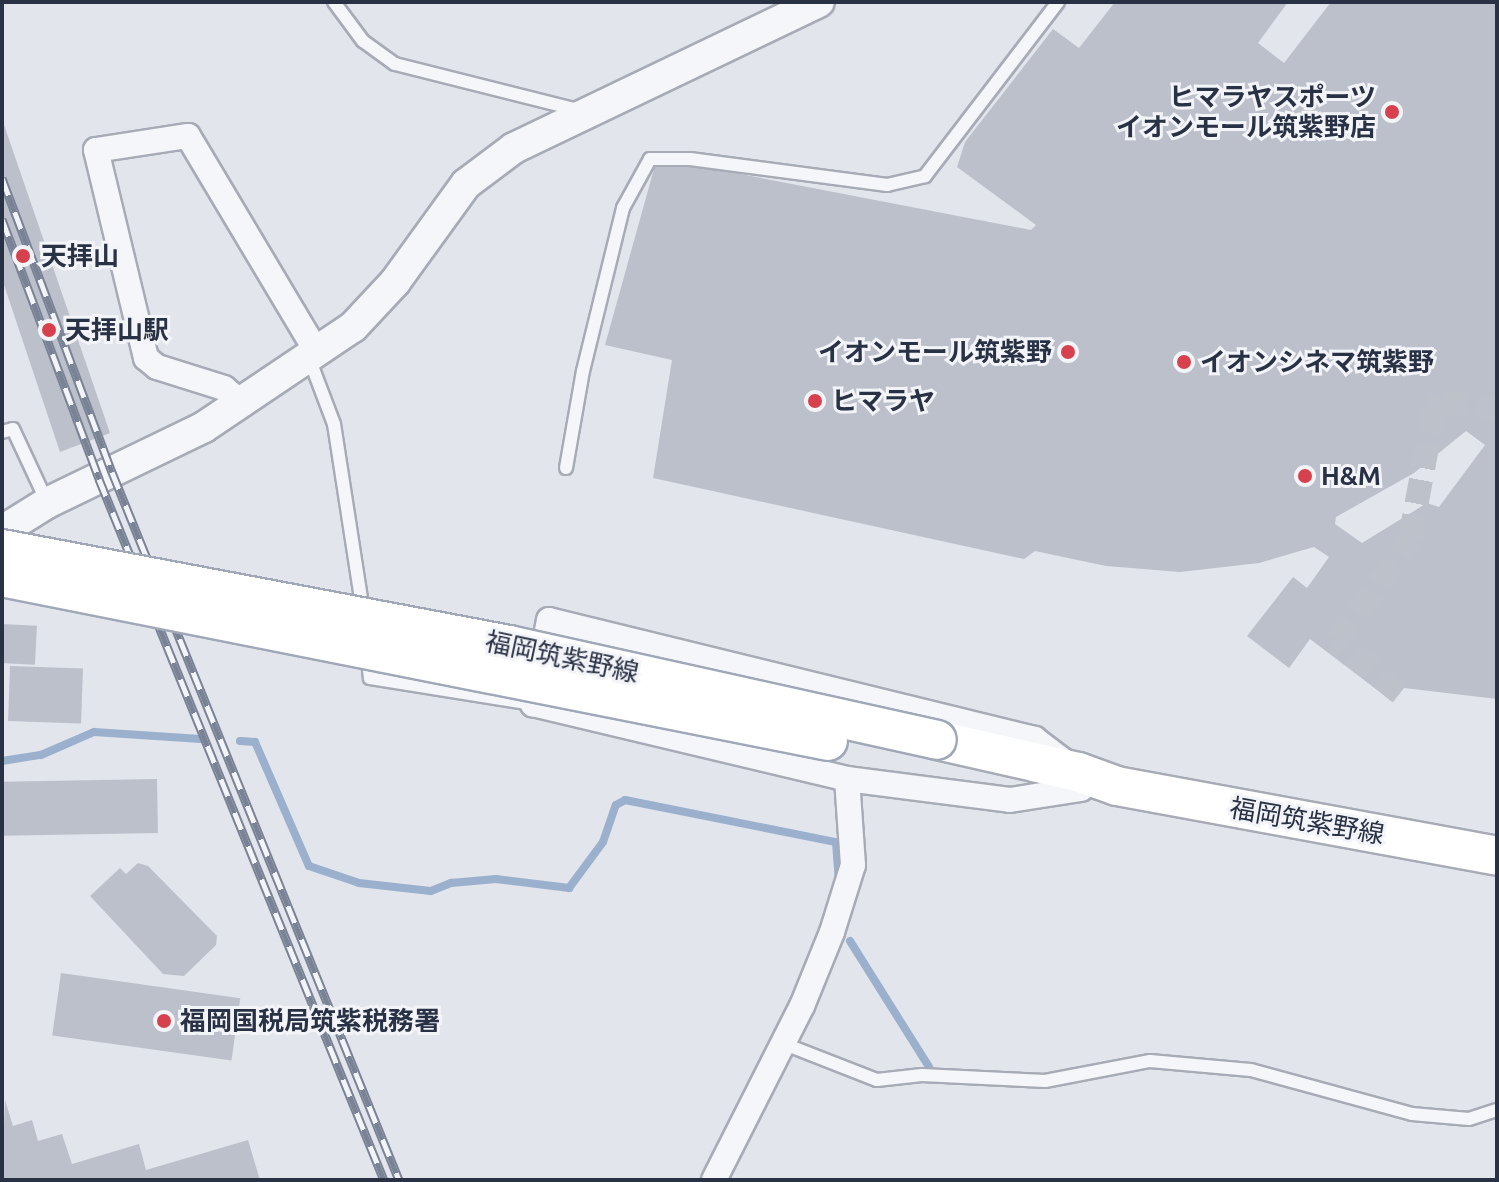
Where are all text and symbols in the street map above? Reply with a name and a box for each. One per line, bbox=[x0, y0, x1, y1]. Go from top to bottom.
place label: ヒマラヤスポーツ イオンモール筑紫野店 bbox=[1116, 81, 1376, 142]
marker: ヒマラヤスポーツ イオンモール筑紫野店 bbox=[1383, 103, 1401, 121]
place label: 天拝山 bbox=[41, 240, 119, 272]
marker: 天拝山 bbox=[12, 245, 34, 267]
place label: 天拝山駅 bbox=[65, 314, 169, 346]
marker: 天拝山駅 bbox=[40, 321, 58, 339]
place label: イオンモール筑紫野 bbox=[818, 336, 1052, 368]
marker: イオンモール筑紫野 bbox=[1059, 343, 1077, 361]
place label: イオンシネマ筑紫野 bbox=[1200, 346, 1434, 378]
marker: イオンシネマ筑紫野 bbox=[1175, 353, 1193, 371]
place label: ヒマラヤ bbox=[831, 385, 935, 417]
marker: ヒマラヤ bbox=[806, 392, 824, 410]
place label: H&M bbox=[1321, 460, 1381, 492]
marker: H&M bbox=[1296, 467, 1314, 485]
street label: 福岡筑紫野線 bbox=[482, 626, 642, 688]
street label: 福岡筑紫野線 bbox=[1227, 792, 1387, 850]
place label: 福岡国税局筑紫税務署 bbox=[180, 1005, 440, 1037]
marker: 福岡国税局筑紫税務署 bbox=[155, 1012, 173, 1030]

